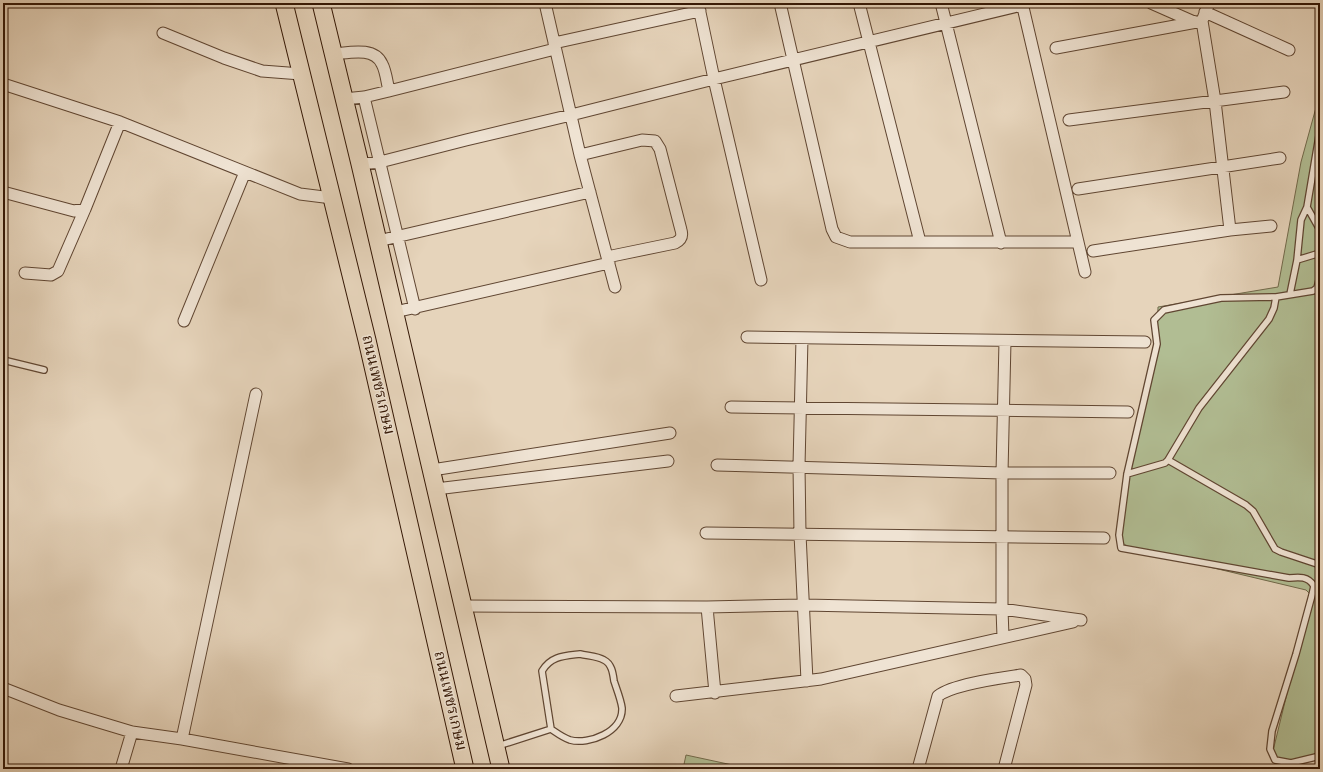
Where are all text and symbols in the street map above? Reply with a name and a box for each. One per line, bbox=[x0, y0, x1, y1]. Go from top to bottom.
street label: ถนนเพชรเกษม bbox=[354, 333, 400, 437]
street label: ถนนเพชรเกษม bbox=[426, 649, 472, 753]

